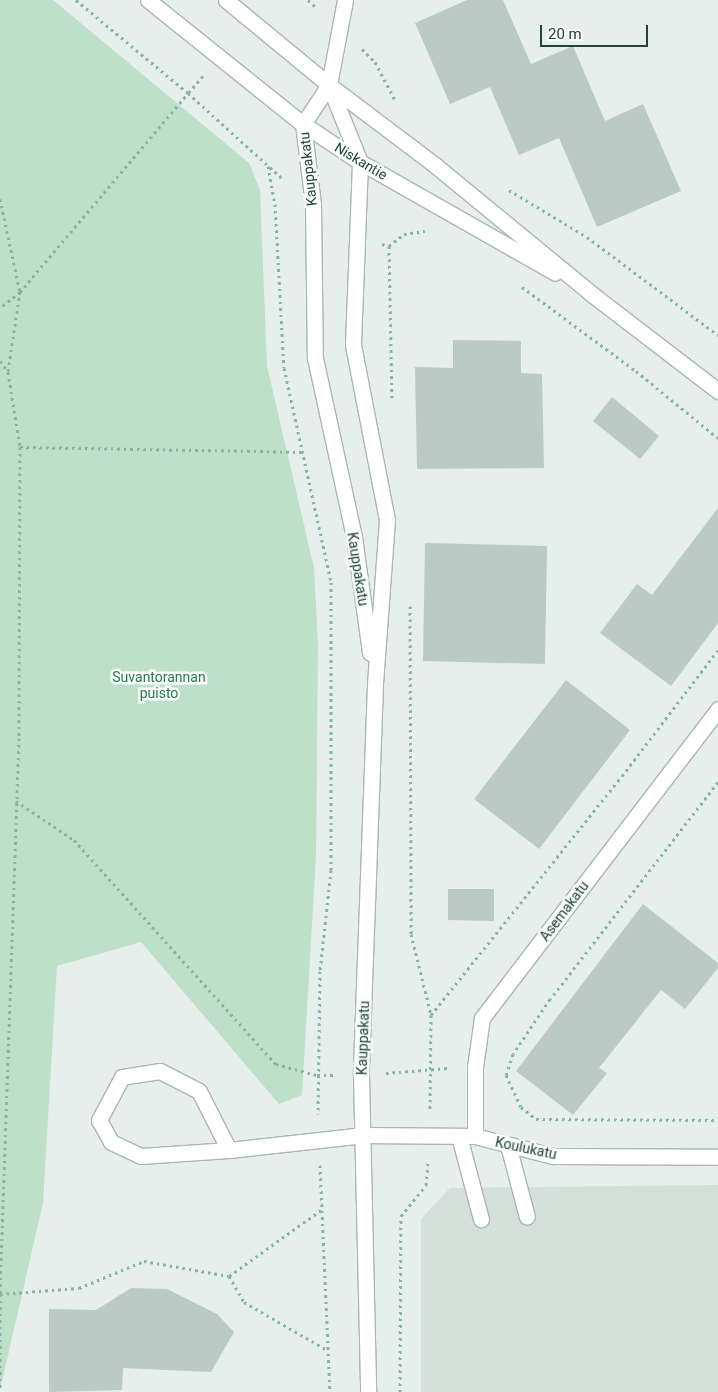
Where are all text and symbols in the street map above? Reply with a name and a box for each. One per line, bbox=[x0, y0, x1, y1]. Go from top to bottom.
scale bar bbox=[543, 15, 650, 47]
text: 20 m bbox=[548, 25, 582, 43]
street label: Kauppakatu bbox=[296, 131, 320, 207]
street label: Niskantie bbox=[332, 139, 390, 183]
street label: Kauppakatu bbox=[344, 531, 372, 607]
park label: Suvantorannan puisto bbox=[112, 669, 206, 702]
street label: Asemakatu bbox=[536, 878, 592, 944]
street label: Kauppakatu bbox=[353, 1000, 373, 1076]
street label: Koulukatu bbox=[494, 1133, 558, 1163]

